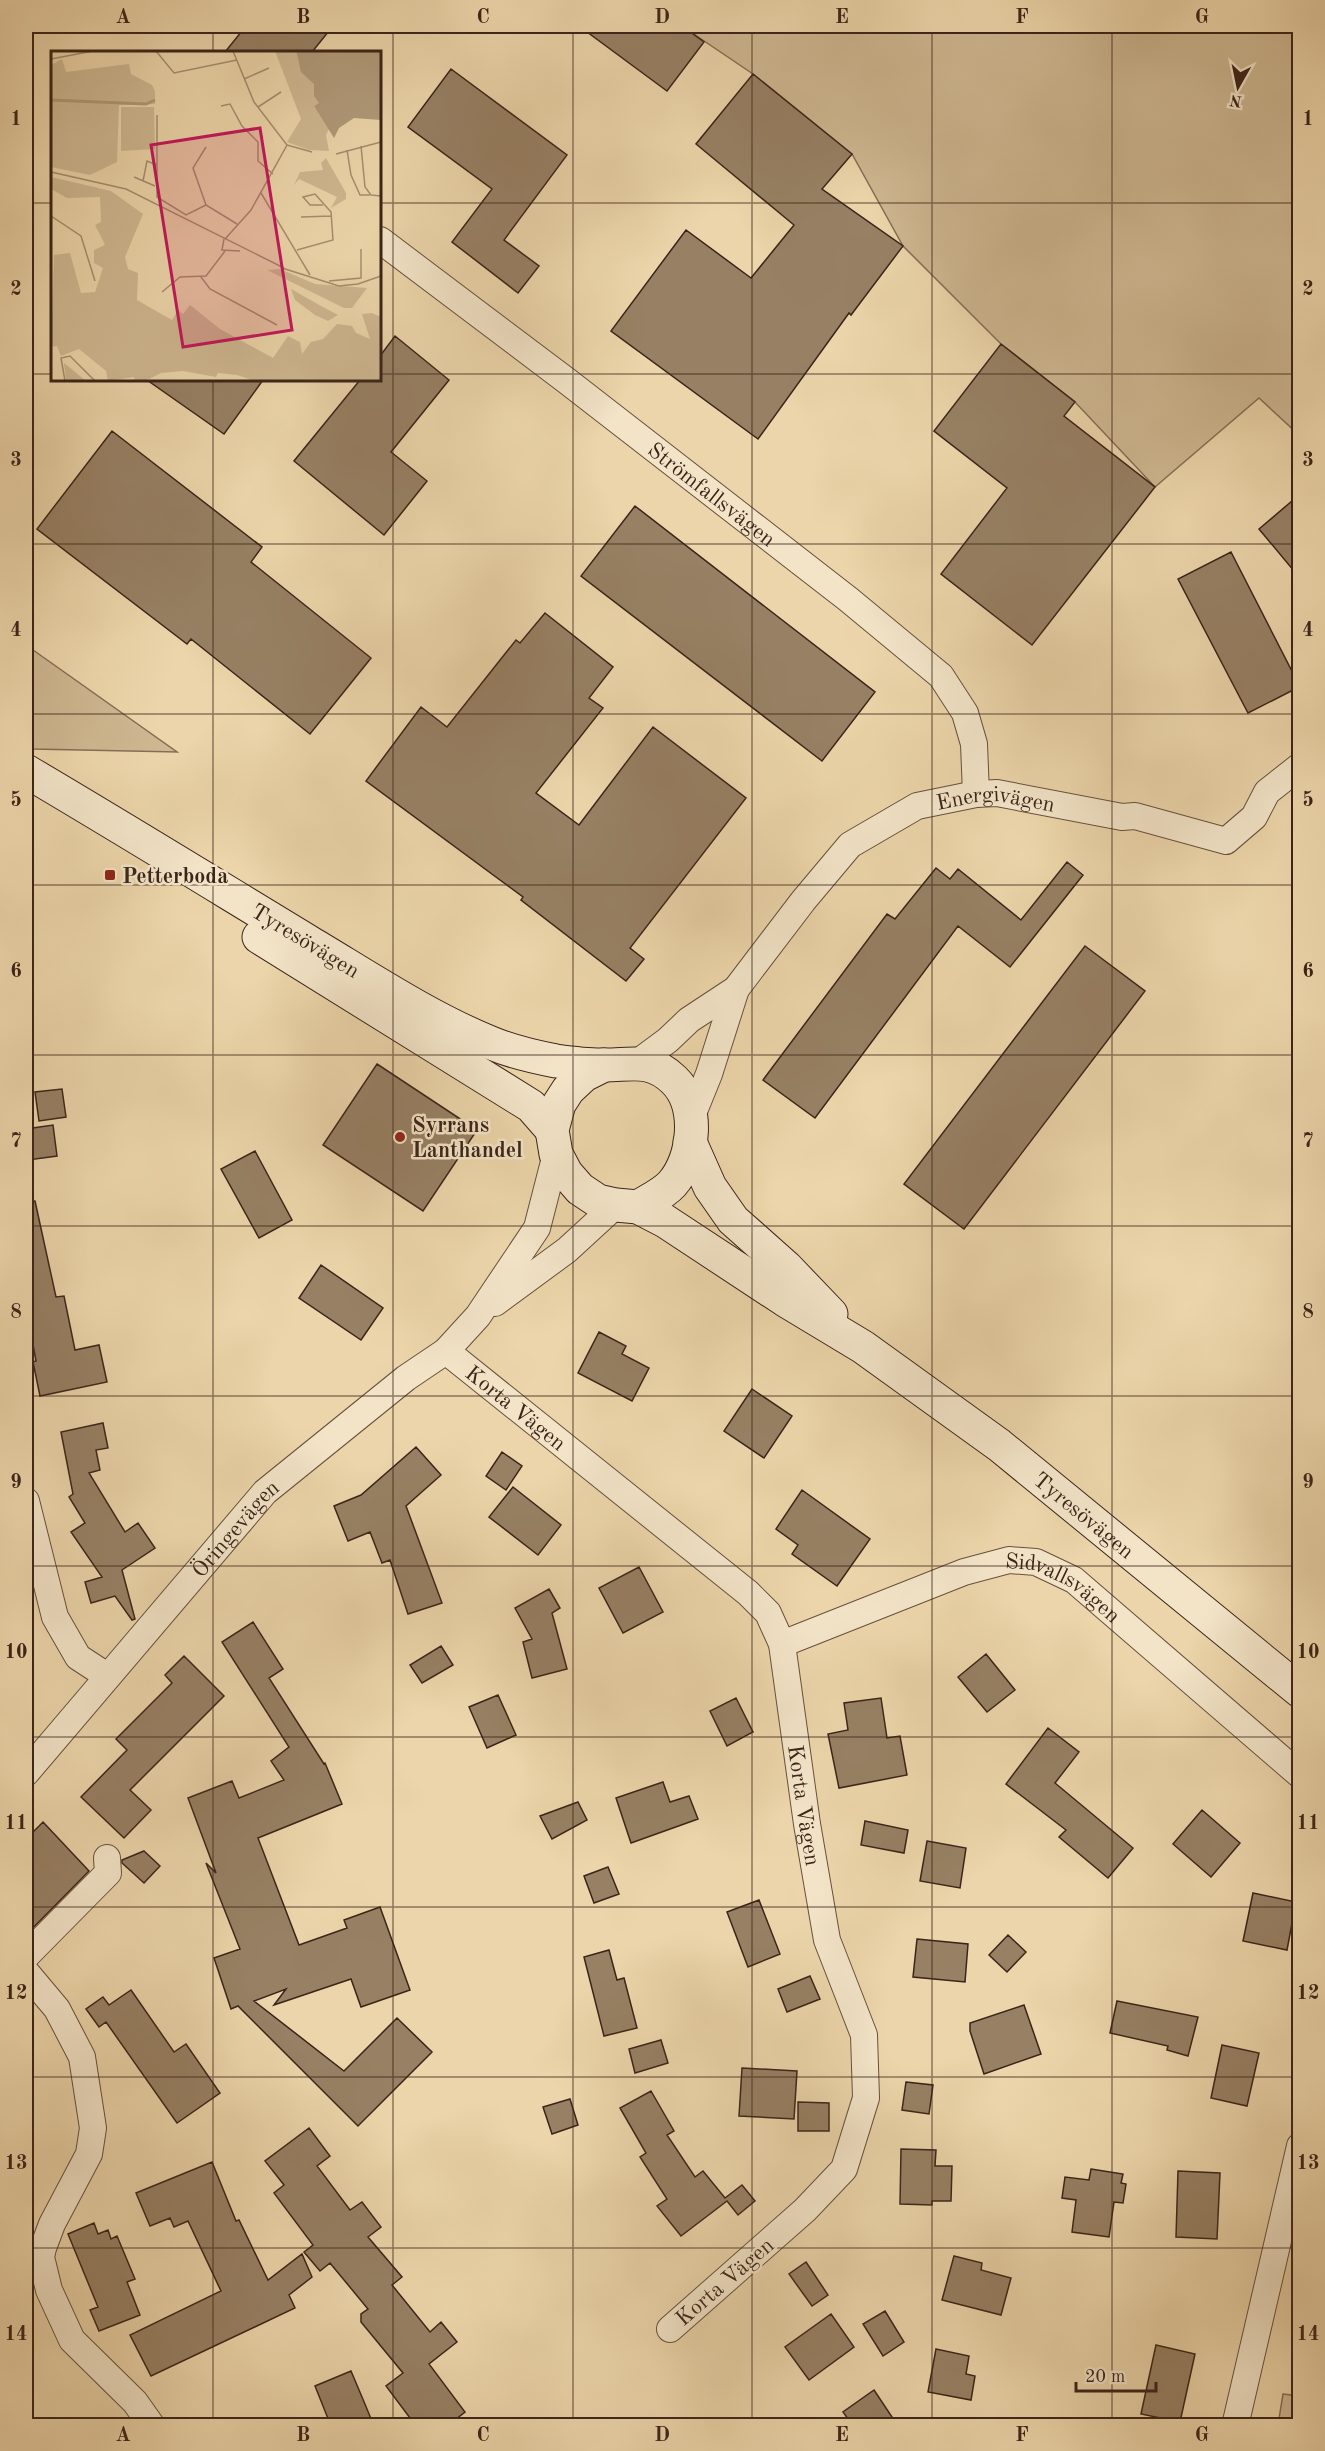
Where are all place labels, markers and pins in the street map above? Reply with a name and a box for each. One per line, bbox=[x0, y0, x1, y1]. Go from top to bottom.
place label: Petterboda bbox=[122, 866, 228, 888]
marker: Petterboda bbox=[103, 868, 117, 882]
place label: Syrrans Lanthandel bbox=[412, 1115, 523, 1162]
marker: Syrrans Lanthandel bbox=[393, 1130, 407, 1144]

